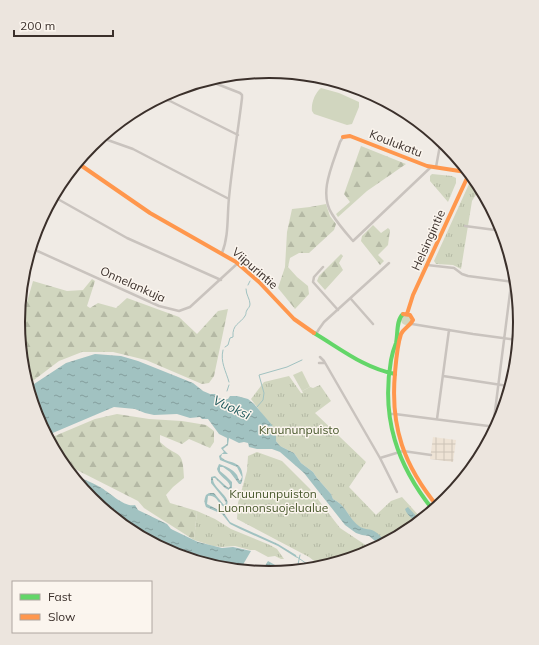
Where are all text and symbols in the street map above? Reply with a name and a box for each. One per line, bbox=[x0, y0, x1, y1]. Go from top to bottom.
scale bar bbox=[14, 12, 113, 38]
text: 200 m bbox=[20, 18, 55, 33]
street label: Koulukatu bbox=[367, 126, 425, 160]
street label: Helsingintie bbox=[408, 207, 448, 273]
street label: Viipurintie bbox=[229, 244, 281, 292]
street label: Onnelankuja bbox=[98, 263, 168, 305]
water label: Vuoksi bbox=[211, 391, 254, 423]
park label: Kruununpuisto bbox=[259, 422, 339, 437]
park label: Kruununpuiston Luonnonsuojelualue bbox=[218, 486, 328, 515]
legend bbox=[12, 581, 152, 633]
text: Fast bbox=[48, 589, 72, 604]
text: Slow bbox=[48, 609, 76, 624]

